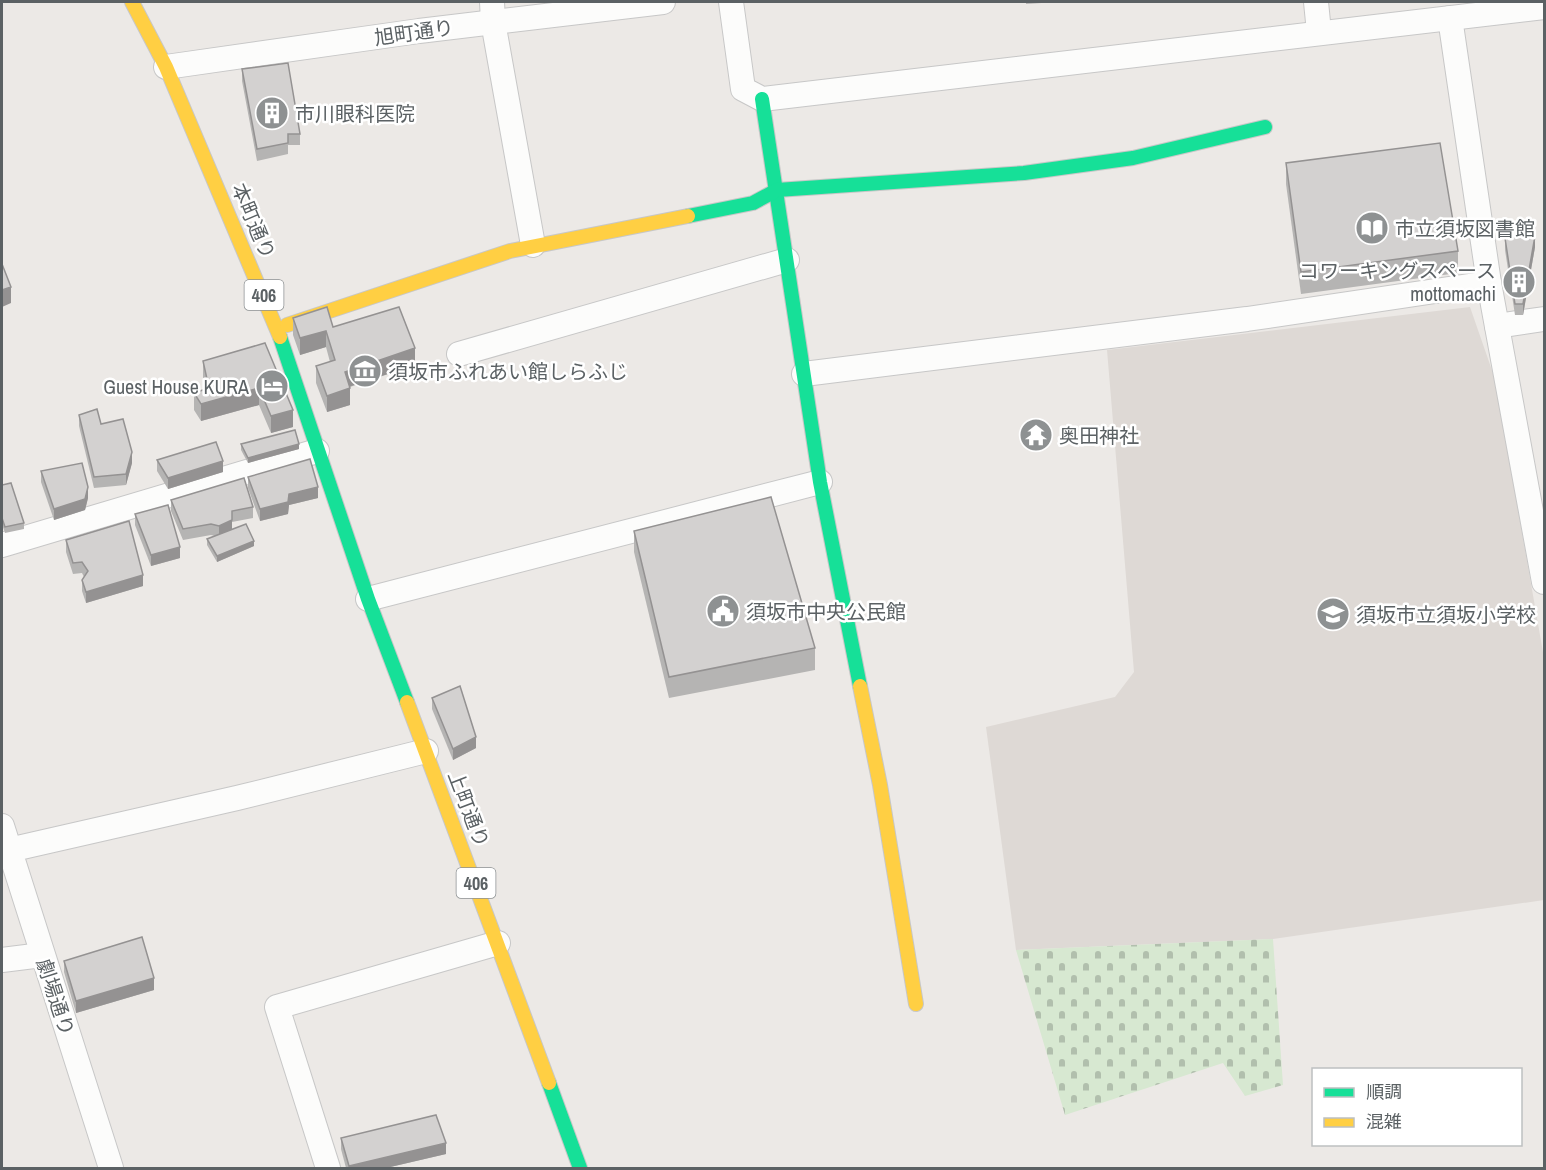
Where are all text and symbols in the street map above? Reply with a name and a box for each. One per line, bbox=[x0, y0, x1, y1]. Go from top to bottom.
street label: 旭町通り bbox=[373, 13, 455, 51]
building icon: 市川眼科医院 bbox=[254, 95, 290, 131]
place label: 市川眼科医院 bbox=[295, 100, 415, 127]
street label: 本町通り bbox=[226, 179, 282, 263]
library icon: 市立須坂図書館 bbox=[1354, 210, 1390, 246]
place label: 市立須坂図書館 bbox=[1395, 215, 1535, 242]
place label: コワーキングスペース mottomachi bbox=[1299, 257, 1496, 307]
building icon: コワーキングスペース mottomachi bbox=[1501, 264, 1537, 300]
road number: 406 bbox=[244, 280, 284, 310]
museum icon: 須坂市ふれあい館しらふじ bbox=[347, 353, 383, 389]
place label: 須坂市ふれあい館しらふじ bbox=[388, 358, 628, 385]
hotel icon: Guest House KURA bbox=[254, 368, 290, 404]
place label: Guest House KURA bbox=[103, 373, 249, 400]
temple icon: 奥田神社 bbox=[1018, 417, 1054, 453]
place label: 奥田神社 bbox=[1059, 422, 1139, 449]
public building icon: 須坂市中央公民館 bbox=[705, 593, 741, 629]
school or university icon: 須坂市立須坂小学校 bbox=[1315, 596, 1351, 632]
place label: 須坂市中央公民館 bbox=[746, 598, 906, 625]
place label: 須坂市立須坂小学校 bbox=[1356, 601, 1536, 628]
street label: 上町通り bbox=[442, 767, 496, 851]
road number: 406 bbox=[456, 868, 496, 898]
street label: 劇場通り bbox=[31, 955, 81, 1039]
legend bbox=[1312, 1068, 1522, 1146]
text: 順調 bbox=[1366, 1079, 1402, 1104]
text: 混雑 bbox=[1366, 1109, 1402, 1134]

